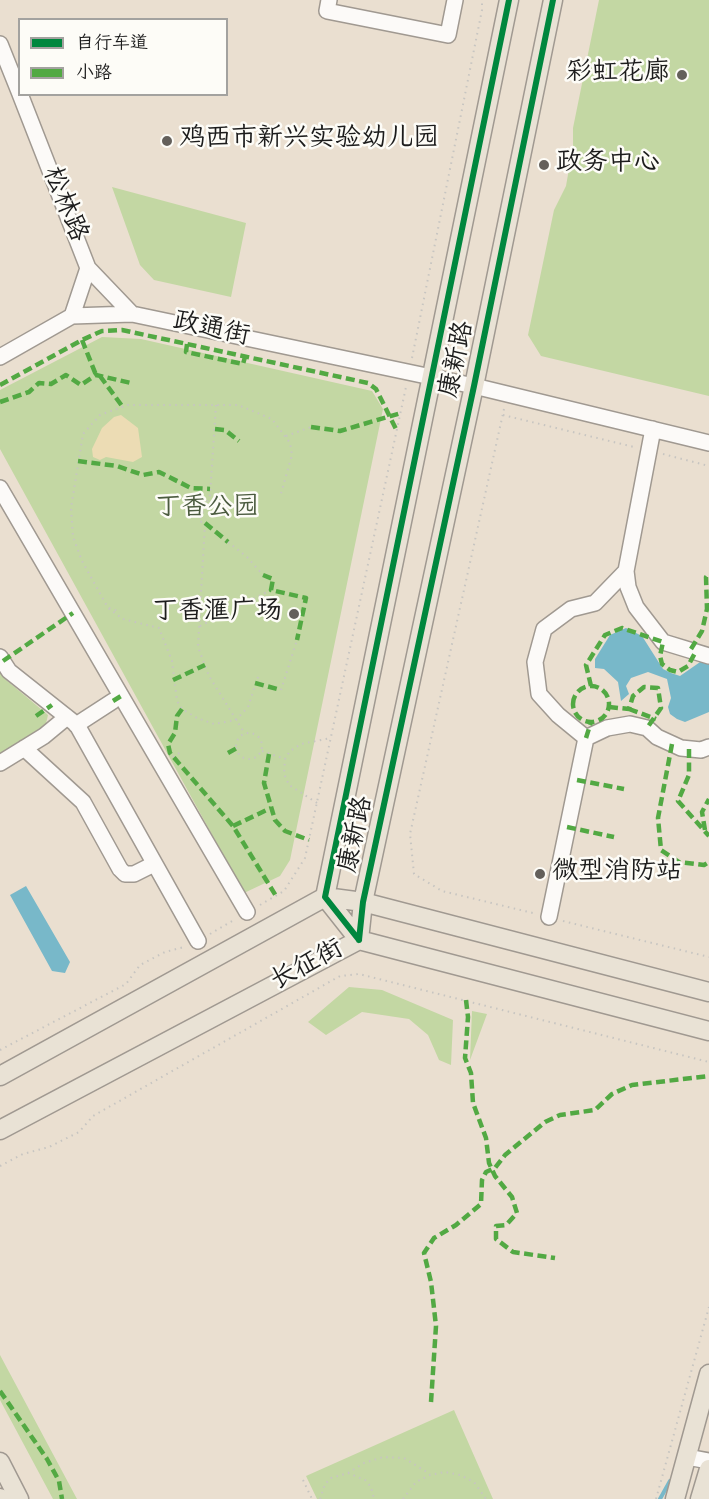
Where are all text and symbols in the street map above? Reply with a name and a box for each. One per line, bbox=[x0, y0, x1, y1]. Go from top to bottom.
legend bbox=[18, 18, 228, 96]
text: 自行车道 bbox=[76, 31, 148, 57]
place label: 彩虹花廊 bbox=[566, 59, 670, 91]
text: 小路 bbox=[76, 61, 112, 87]
marker: 彩虹花廊 bbox=[675, 68, 689, 82]
place label: 鸡西市新兴实验幼儿园 bbox=[179, 125, 439, 157]
marker: 鸡西市新兴实验幼儿园 bbox=[160, 134, 174, 148]
place label: 政务中心 bbox=[556, 149, 660, 181]
marker: 政务中心 bbox=[537, 158, 551, 172]
street label: 松林路 bbox=[34, 163, 92, 247]
street label: 政通街 bbox=[170, 308, 252, 354]
street label: 康新路 bbox=[436, 319, 482, 401]
park label: 丁香公园 bbox=[155, 494, 259, 526]
place label: 丁香滙广场 bbox=[152, 598, 282, 630]
marker: 丁香滙广场 bbox=[287, 607, 301, 621]
street label: 康新路 bbox=[335, 794, 381, 876]
place label: 微型消防站 bbox=[552, 858, 682, 890]
marker: 微型消防站 bbox=[533, 867, 547, 881]
street label: 长征街 bbox=[266, 935, 350, 999]

